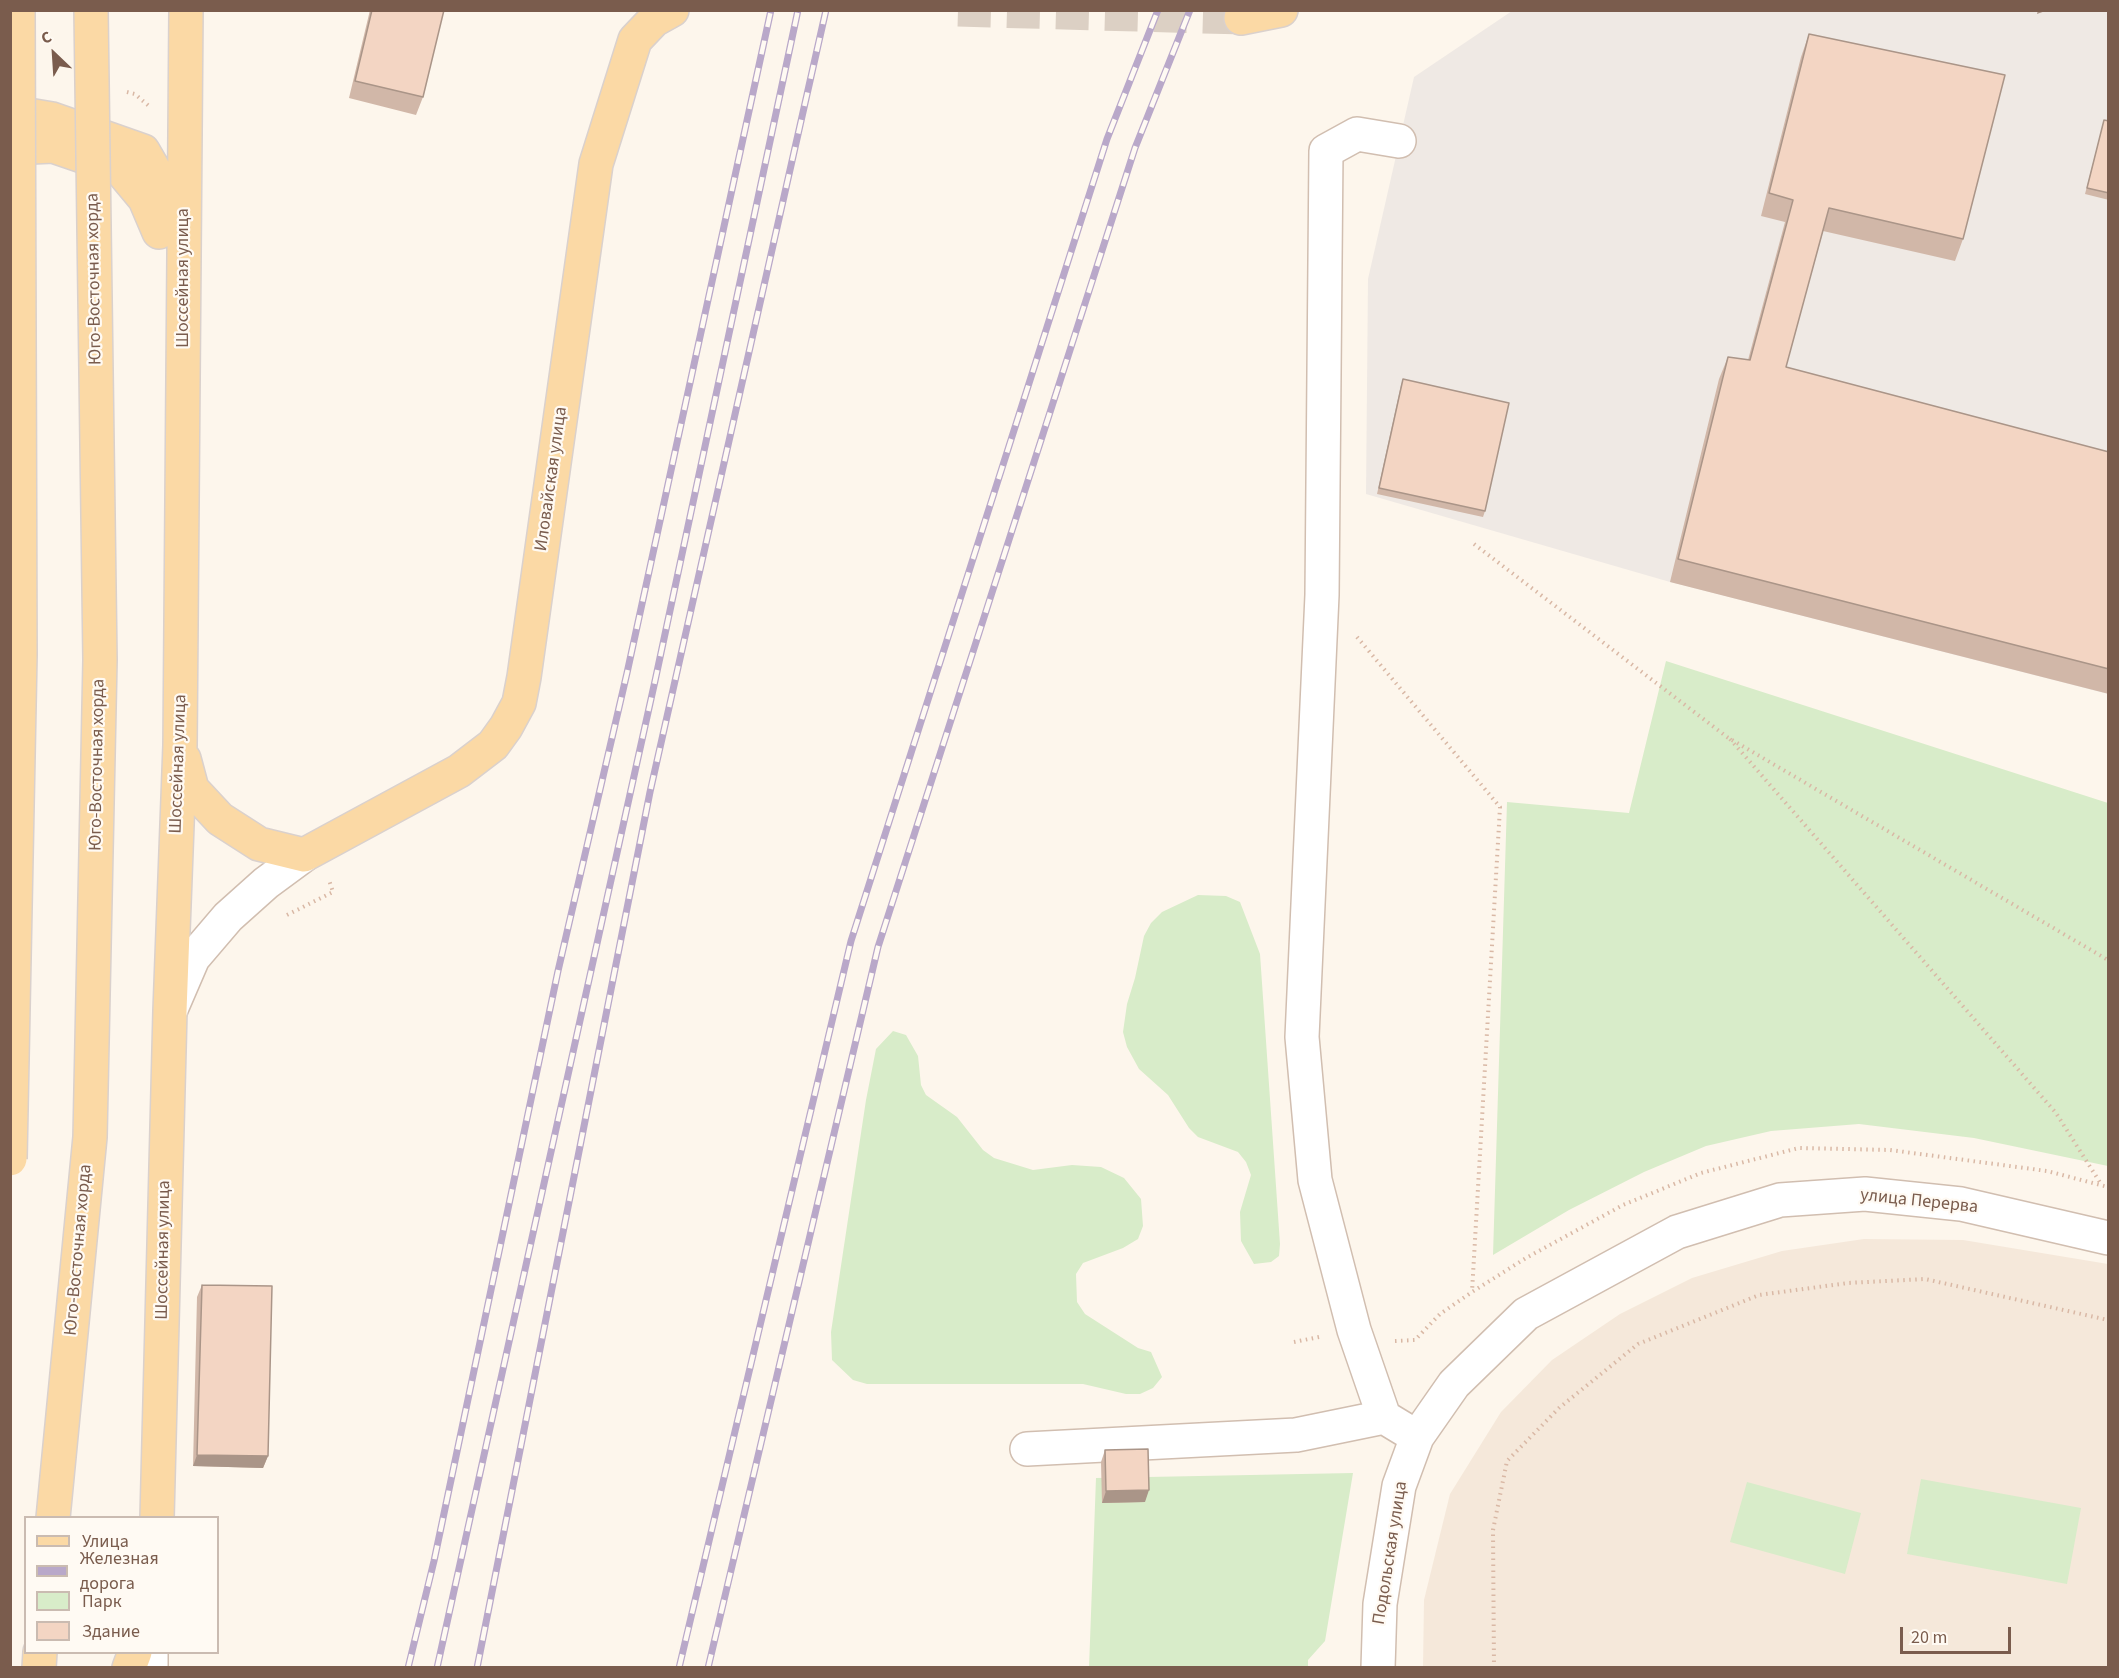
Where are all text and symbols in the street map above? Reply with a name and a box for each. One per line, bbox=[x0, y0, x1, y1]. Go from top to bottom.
north arrow bbox=[24, 24, 84, 84]
text: С bbox=[38, 26, 55, 50]
street label: Юго-Восточная хорда bbox=[83, 193, 107, 365]
street label: Шоссейная улица bbox=[173, 208, 195, 348]
street label: Иловайская улица bbox=[531, 405, 573, 553]
street label: Юго-Восточная хорда bbox=[86, 679, 110, 851]
street label: Шоссейная улица bbox=[166, 694, 192, 834]
street label: Юго-Восточная хорда bbox=[61, 1163, 97, 1337]
street label: Шоссейная улица bbox=[152, 1180, 176, 1320]
street label: улица Перерва bbox=[1859, 1185, 1979, 1219]
street label: Подольская улица bbox=[1369, 1480, 1413, 1626]
legend bbox=[24, 1516, 219, 1654]
text: Улица bbox=[82, 1529, 129, 1554]
text: Железная дорога bbox=[80, 1546, 159, 1596]
text: Парк bbox=[82, 1589, 122, 1614]
scale bar bbox=[1903, 1615, 2014, 1653]
text: Здание bbox=[82, 1619, 140, 1644]
text: 20 m bbox=[1911, 1625, 1947, 1650]

